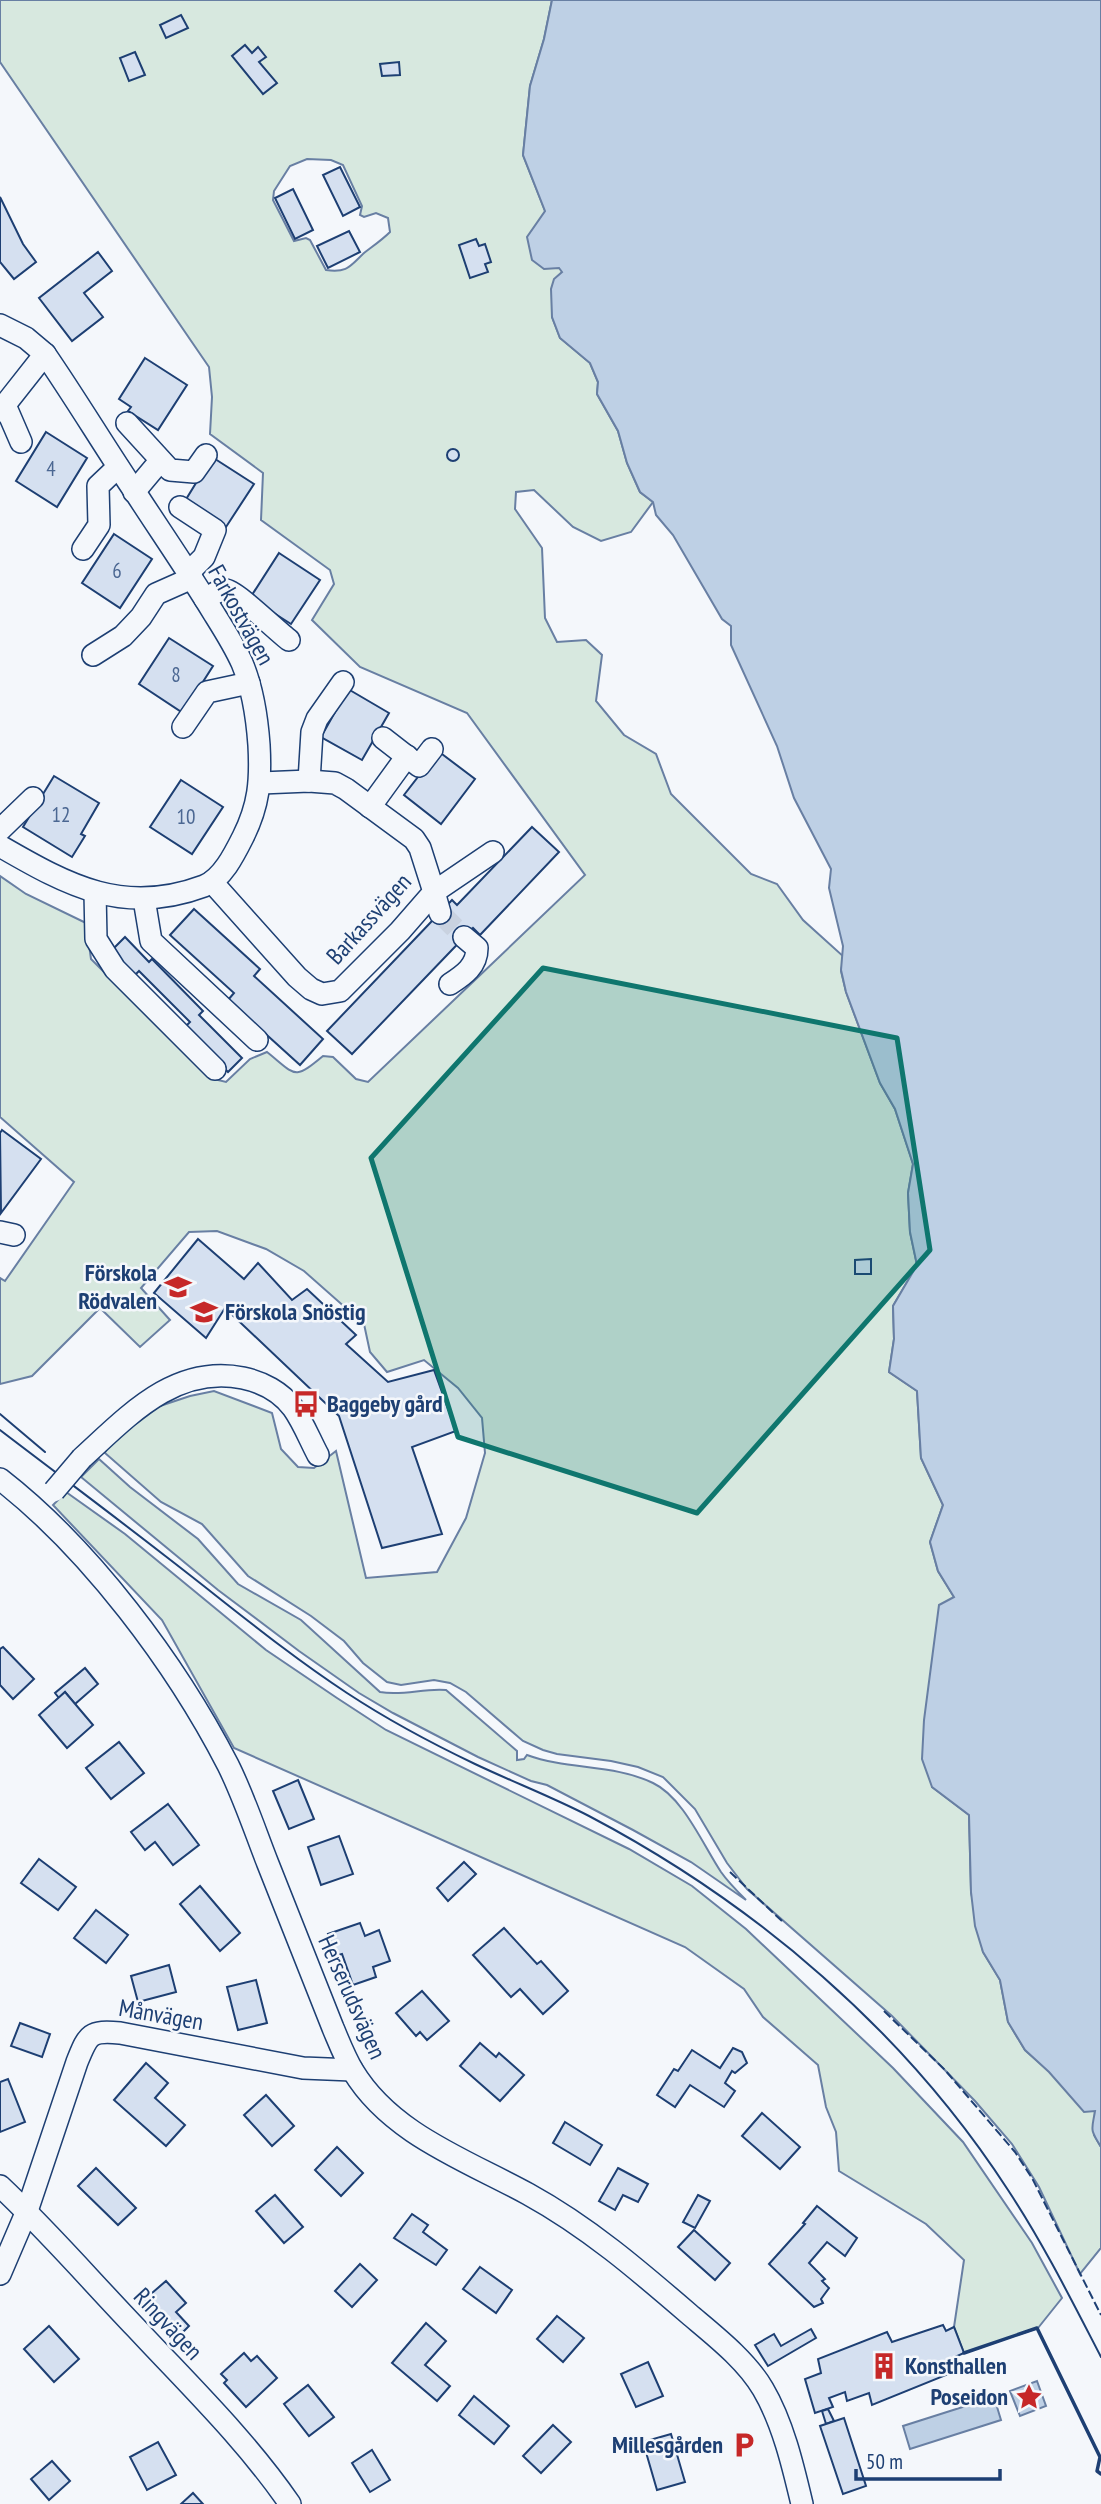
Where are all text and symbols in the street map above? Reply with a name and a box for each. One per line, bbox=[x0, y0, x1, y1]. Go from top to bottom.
house number: 4 bbox=[46, 455, 56, 482]
house number: 6 bbox=[112, 557, 122, 584]
street label: Farkostvägen bbox=[201, 559, 282, 670]
house number: 8 bbox=[171, 661, 181, 688]
house number: 12 bbox=[52, 801, 70, 828]
house number: 10 bbox=[177, 803, 195, 830]
street label: Barkassvägen bbox=[320, 867, 418, 971]
place label: Förskola Rödvalen bbox=[78, 1257, 157, 1316]
school or university icon: Förskola Rödvalen bbox=[163, 1272, 193, 1302]
place label: Förskola Snöstig bbox=[225, 1296, 366, 1327]
school or university icon: Förskola Snöstig bbox=[189, 1297, 219, 1327]
place label: Baggeby gård bbox=[327, 1388, 443, 1419]
bus stop icon: Baggeby gård bbox=[291, 1389, 321, 1419]
street label: Herserudsvägen bbox=[311, 1930, 394, 2064]
street label: Månvägen bbox=[116, 1992, 206, 2037]
street label: Ringvägen bbox=[127, 2281, 209, 2366]
place label: Konsthallen bbox=[905, 2350, 1007, 2381]
building icon: Konsthallen bbox=[869, 2351, 899, 2381]
place label: Poseidon bbox=[930, 2381, 1008, 2412]
place icon: Poseidon bbox=[1014, 2382, 1044, 2412]
place label: Millesgården bbox=[612, 2429, 723, 2460]
parking icon: Millesgården bbox=[729, 2430, 759, 2460]
scale bar bbox=[856, 2438, 1000, 2482]
text: 50 m bbox=[866, 2448, 903, 2475]

